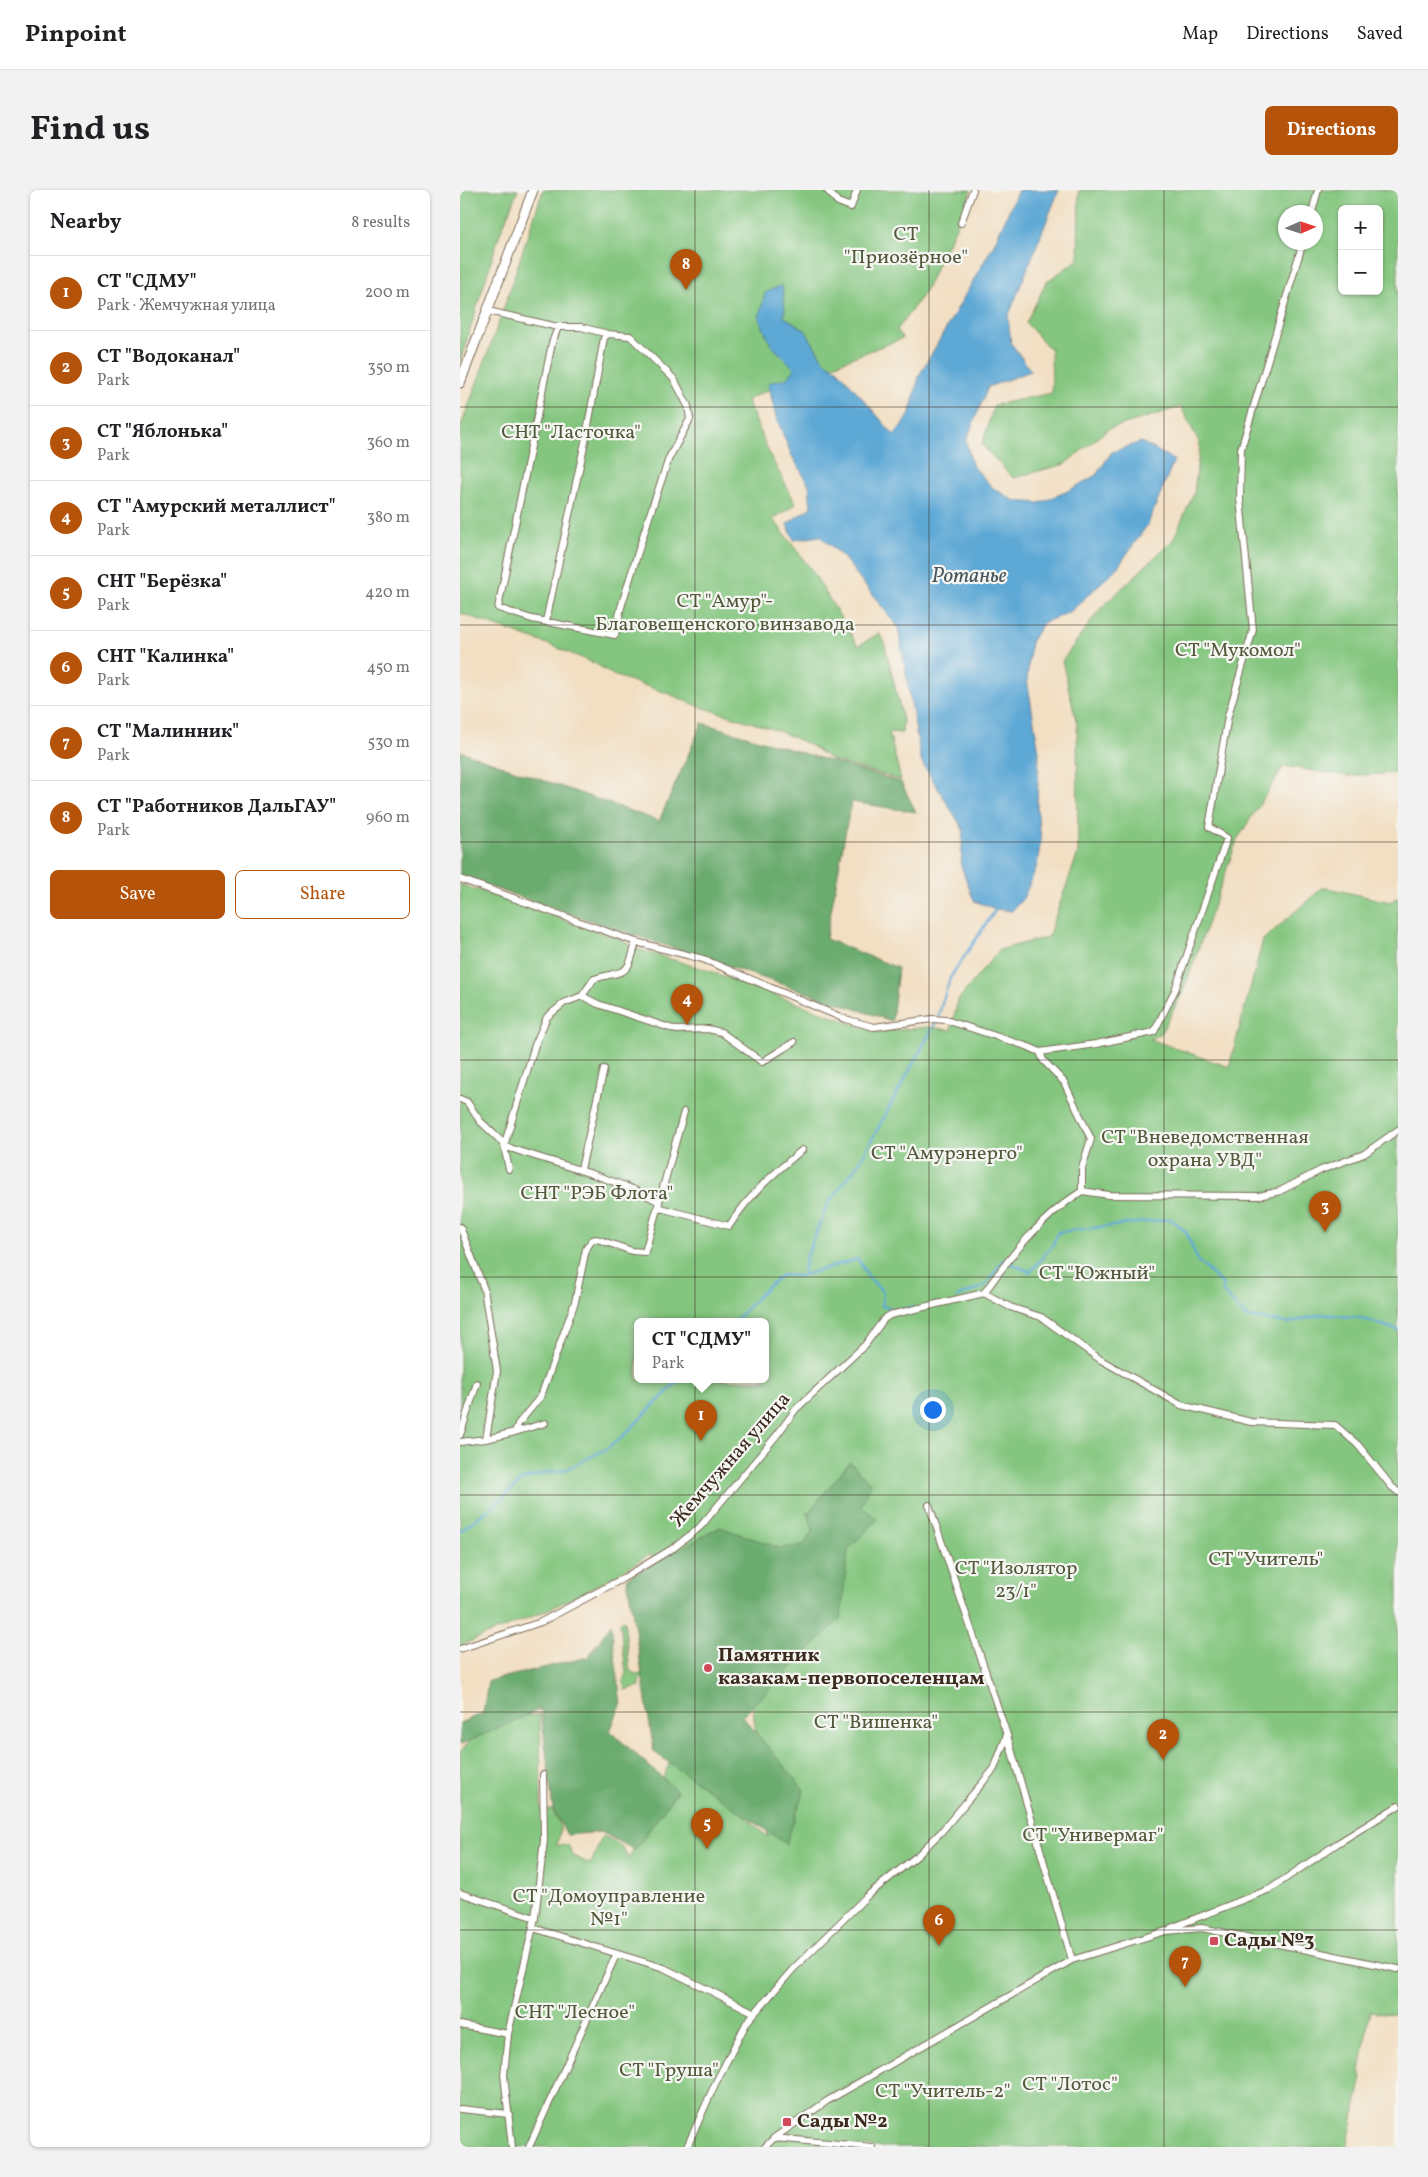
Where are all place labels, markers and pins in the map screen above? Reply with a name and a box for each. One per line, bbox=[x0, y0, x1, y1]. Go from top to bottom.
pin: 8 bbox=[670, 249, 702, 290]
pin: 4 bbox=[671, 984, 703, 1025]
pin: 3 bbox=[1309, 1191, 1341, 1232]
pin: 1 bbox=[685, 1400, 717, 1441]
place label: Памятник казакам-первопоселенцам bbox=[718, 1642, 985, 1693]
marker: Памятник казакам-первопоселенцам bbox=[702, 1662, 714, 1674]
pin: 2 bbox=[1147, 1719, 1179, 1760]
pin: 5 bbox=[691, 1808, 723, 1849]
pin: 6 bbox=[923, 1905, 955, 1946]
place label: Сады №3 bbox=[1224, 1927, 1314, 1955]
marker: Сады №3 bbox=[1208, 1935, 1220, 1947]
pin: 7 bbox=[1169, 1946, 1201, 1987]
place label: Сады №2 bbox=[797, 2108, 888, 2136]
marker: Сады №2 bbox=[781, 2116, 793, 2128]

